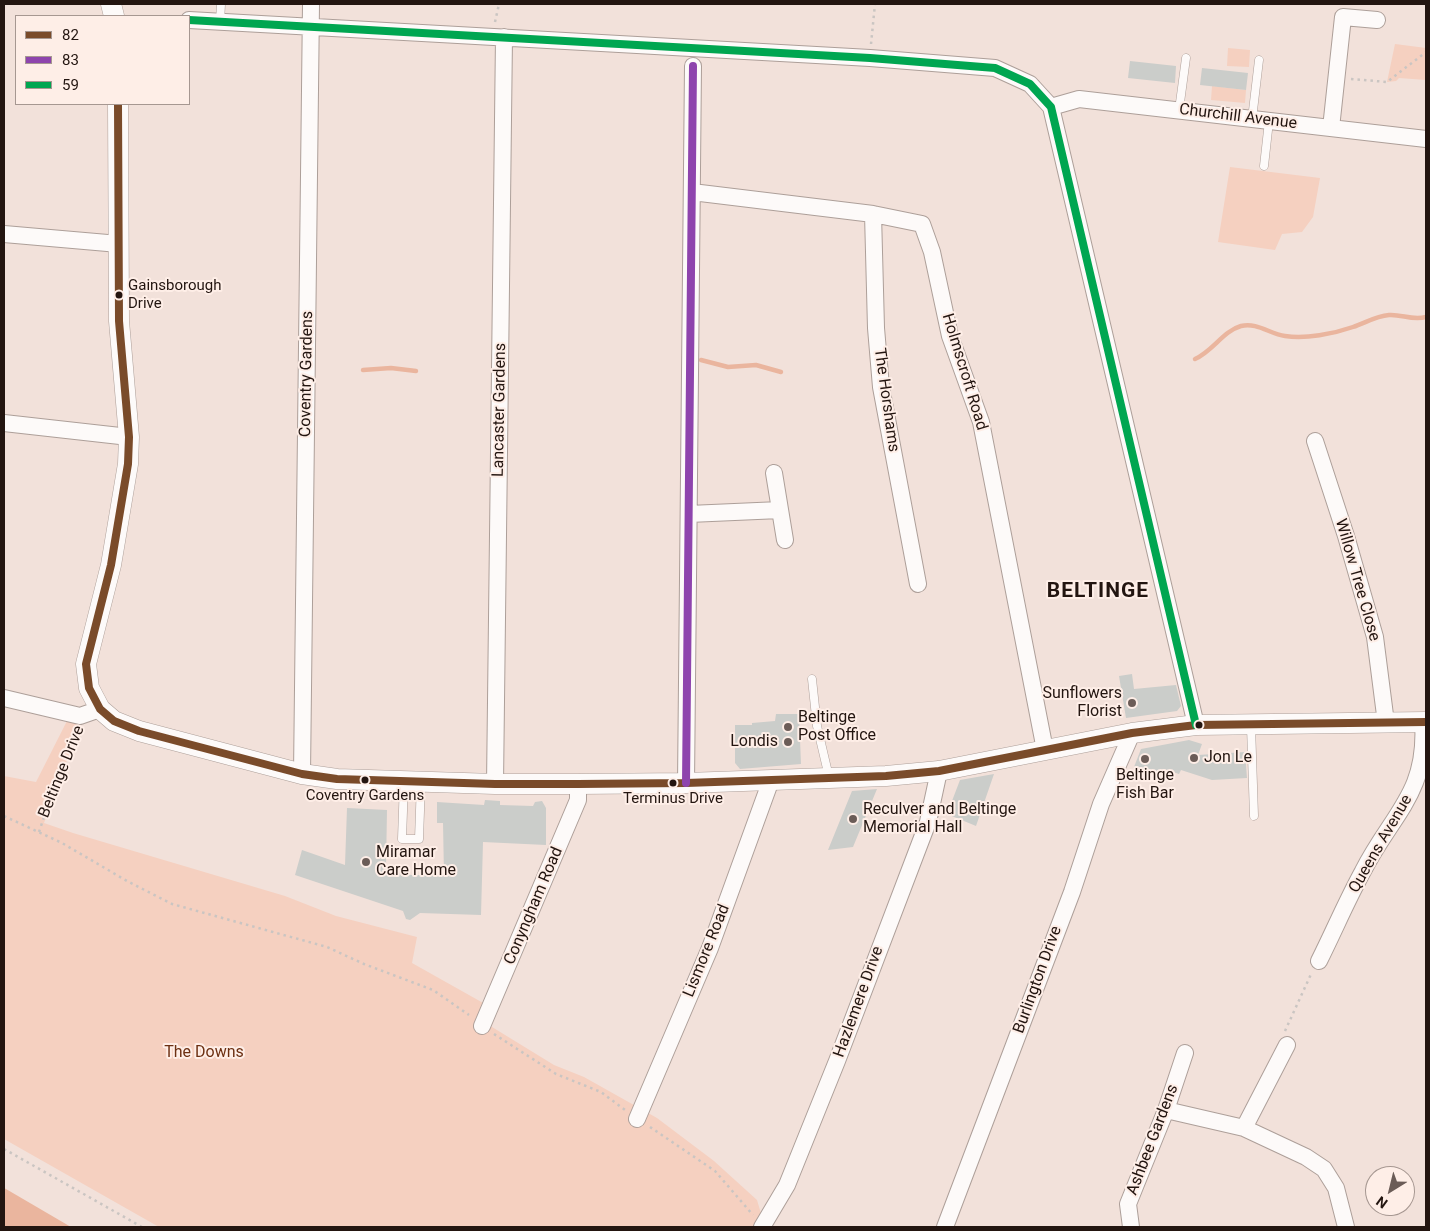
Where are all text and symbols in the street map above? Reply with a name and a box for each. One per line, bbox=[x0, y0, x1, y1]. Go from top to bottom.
legend bbox=[15, 15, 190, 105]
text: 82 bbox=[62, 26, 79, 44]
text: 83 bbox=[62, 51, 79, 69]
text: 59 bbox=[62, 76, 79, 94]
street label: Churchill Avenue bbox=[1178, 100, 1298, 134]
place label: Gainsborough Drive bbox=[128, 277, 221, 312]
marker: Gainsborough Drive bbox=[114, 290, 124, 300]
street label: Coventry Gardens bbox=[296, 311, 318, 437]
street label: Holmscroft Road bbox=[937, 311, 991, 433]
street label: Lancaster Gardens bbox=[489, 343, 511, 477]
street label: The Horshams bbox=[869, 347, 903, 453]
street label: Willow Tree Close bbox=[1330, 517, 1384, 643]
district label: BELTINGE bbox=[1046, 579, 1150, 605]
place label: Sunflowers Florist bbox=[1042, 684, 1122, 722]
marker: Sunflowers Florist bbox=[1126, 697, 1138, 709]
place label: Beltinge Post Office bbox=[798, 708, 876, 746]
unlabelled marker bbox=[1194, 720, 1204, 730]
marker: Beltinge Post Office bbox=[782, 721, 794, 733]
street label: Beltinge Drive bbox=[35, 723, 89, 821]
place label: Londis bbox=[730, 732, 778, 752]
marker: Londis bbox=[782, 736, 794, 748]
place label: Jon Le bbox=[1204, 748, 1252, 768]
marker: Jon Le bbox=[1188, 752, 1200, 764]
marker: Beltinge Fish Bar bbox=[1139, 753, 1151, 765]
place label: Beltinge Fish Bar bbox=[1116, 766, 1174, 804]
marker: Coventry Gardens bbox=[360, 775, 370, 785]
marker: Terminus Drive bbox=[668, 778, 678, 788]
place label: Coventry Gardens bbox=[306, 787, 424, 805]
place label: Terminus Drive bbox=[623, 790, 723, 808]
street label: Queens Avenue bbox=[1345, 791, 1417, 897]
place label: Reculver and Beltinge Memorial Hall bbox=[863, 800, 1016, 838]
marker: Reculver and Beltinge Memorial Hall bbox=[847, 813, 859, 825]
place label: Miramar Care Home bbox=[376, 843, 456, 881]
street label: Conyngham Road bbox=[501, 844, 567, 968]
marker: Miramar Care Home bbox=[360, 856, 372, 868]
street label: Lismore Road bbox=[680, 902, 734, 1000]
street label: Burlington Drive bbox=[1010, 924, 1066, 1036]
street label: Hazlemere Drive bbox=[830, 944, 888, 1060]
park label: The Downs bbox=[164, 1043, 244, 1063]
street label: Ashbee Gardens bbox=[1123, 1082, 1183, 1198]
north arrow bbox=[1365, 1166, 1415, 1216]
text: N bbox=[1373, 1193, 1390, 1212]

